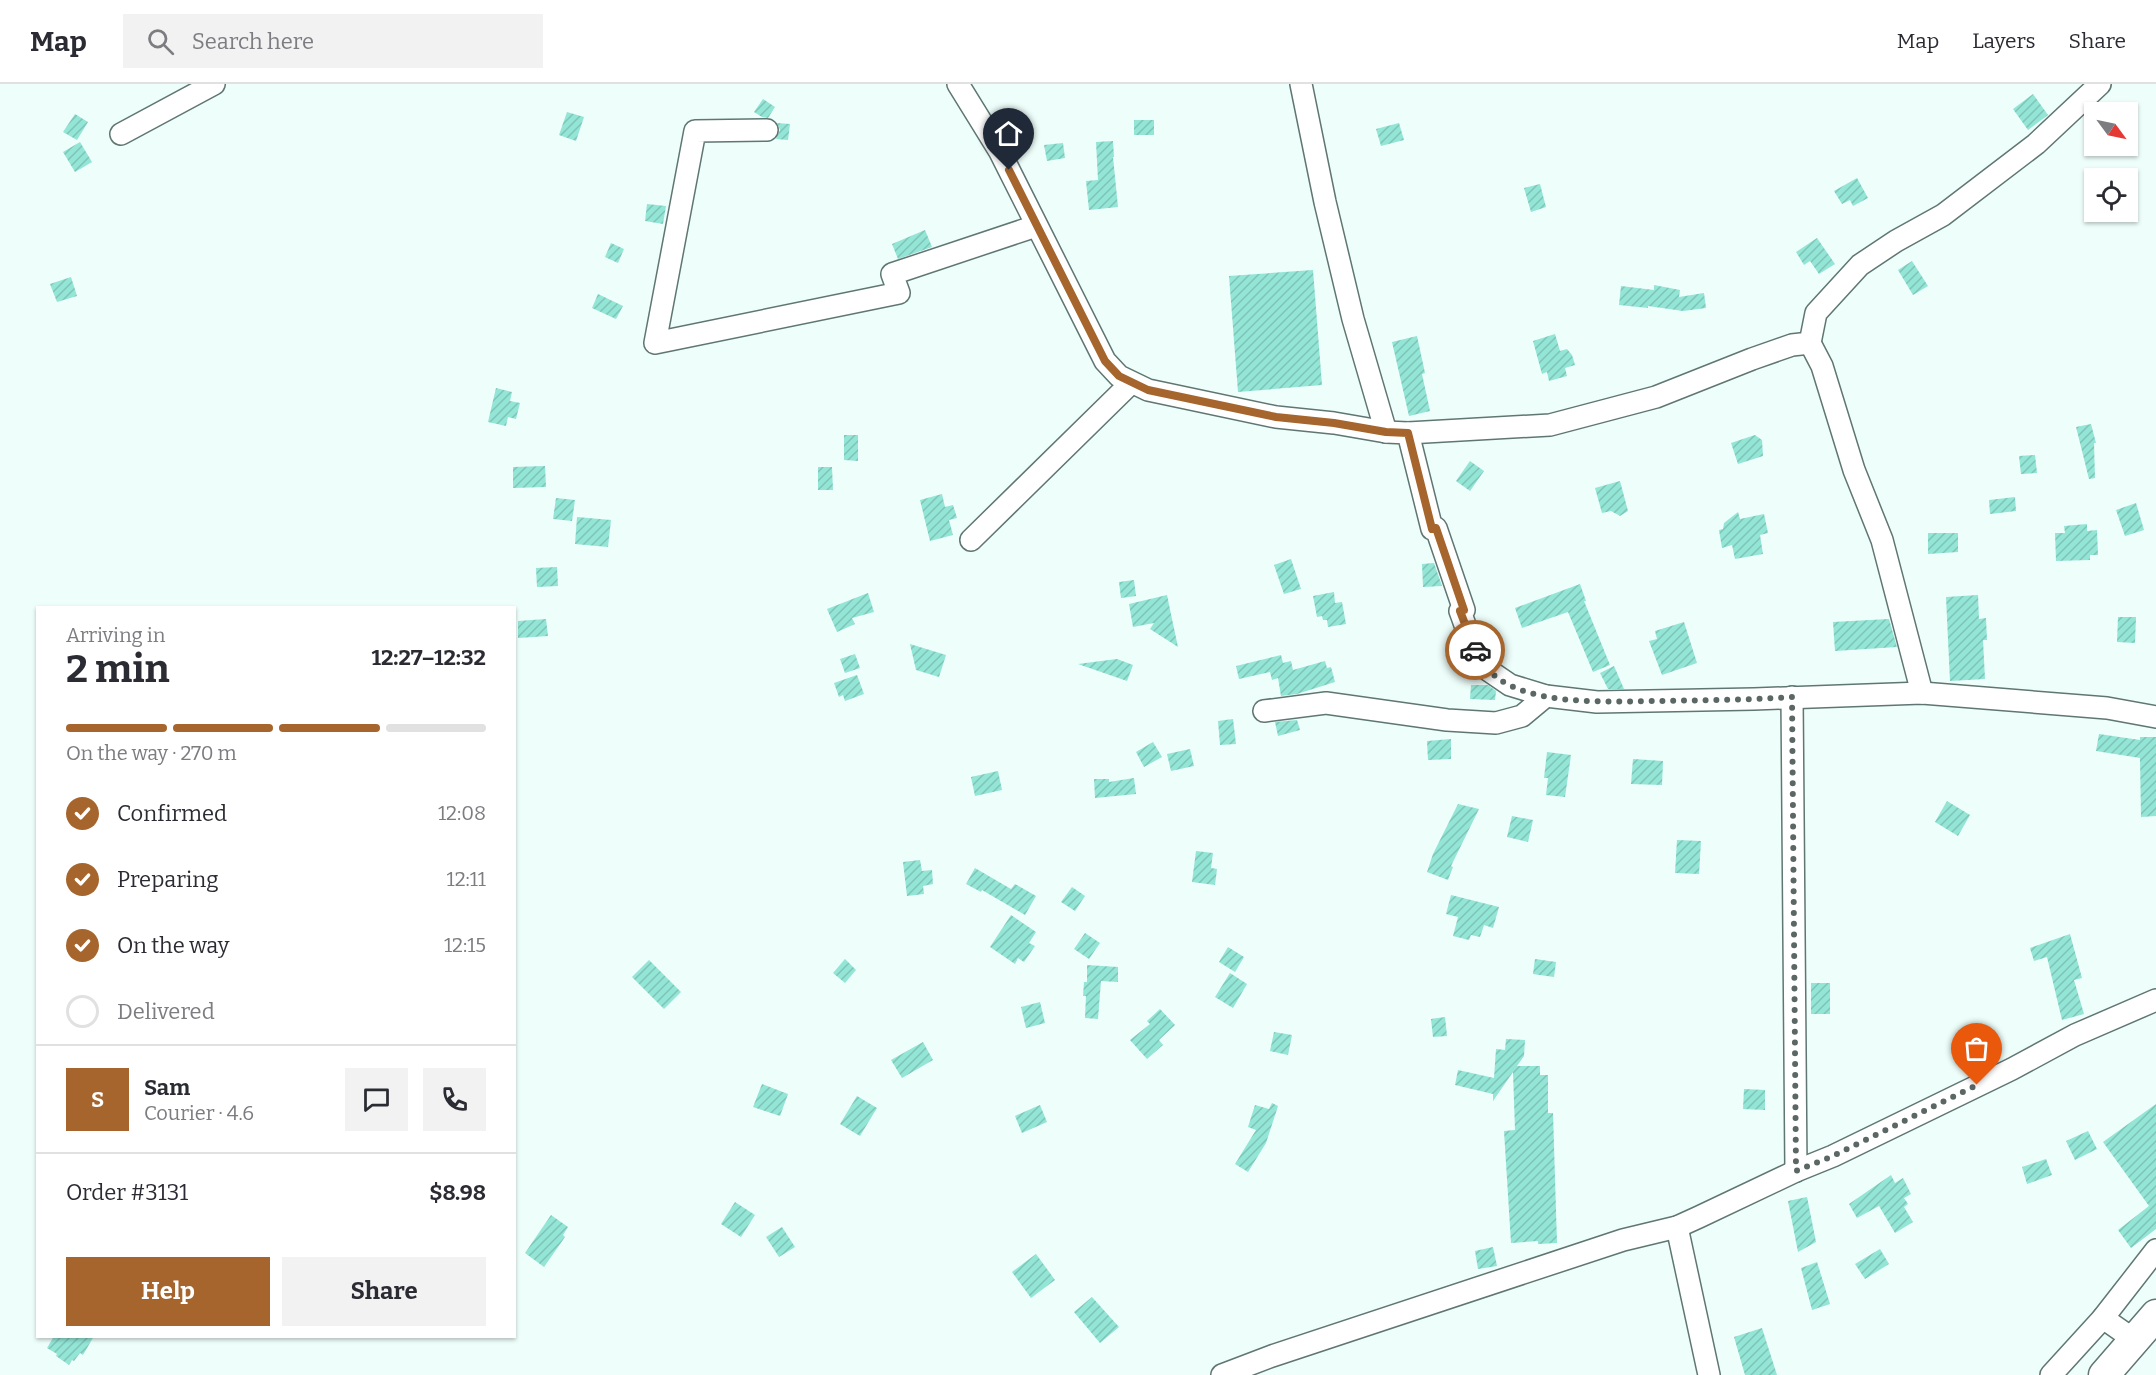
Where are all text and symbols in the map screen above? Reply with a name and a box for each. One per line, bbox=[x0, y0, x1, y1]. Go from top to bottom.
search box bbox=[123, 14, 543, 68]
text: Map bbox=[30, 25, 87, 58]
icon: search bbox=[144, 25, 177, 58]
text: Search here bbox=[192, 28, 314, 55]
text: Map bbox=[1897, 28, 1939, 54]
text: Layers bbox=[1972, 28, 2036, 54]
text: Share bbox=[2069, 28, 2126, 54]
north arrow bbox=[2084, 102, 2138, 156]
map controls bbox=[2084, 102, 2138, 222]
pin bbox=[983, 108, 1034, 170]
icon: home bbox=[992, 117, 1025, 150]
button: locate bbox=[2084, 168, 2138, 222]
courier bbox=[1445, 620, 1505, 680]
text: Arriving in bbox=[66, 623, 165, 647]
icon: car bbox=[1459, 634, 1492, 667]
text: 12:27–12:32 bbox=[371, 644, 486, 671]
text: 2 min bbox=[66, 646, 170, 692]
text: On the way · 270 m bbox=[66, 741, 237, 765]
icon: check bbox=[66, 797, 99, 830]
text: Confirmed bbox=[117, 800, 227, 827]
text: 12:08 bbox=[438, 801, 486, 825]
icon: check bbox=[66, 863, 99, 896]
text: Preparing bbox=[117, 866, 219, 893]
text: 12:11 bbox=[447, 867, 486, 891]
icon: check bbox=[66, 929, 99, 962]
text: On the way bbox=[117, 932, 229, 959]
text: 12:15 bbox=[444, 933, 486, 957]
text: Delivered bbox=[117, 998, 215, 1025]
pin bbox=[1951, 1023, 2002, 1085]
icon: bag bbox=[1960, 1032, 1993, 1065]
button: chat bbox=[345, 1068, 408, 1131]
button: phone bbox=[423, 1068, 486, 1131]
text: Sam bbox=[144, 1074, 190, 1101]
text: S bbox=[91, 1086, 104, 1113]
text: Courier · 4.6 bbox=[144, 1101, 254, 1125]
text: Order #3131 bbox=[66, 1179, 188, 1206]
text: $8.98 bbox=[429, 1179, 486, 1206]
button: Help bbox=[66, 1257, 270, 1326]
button: Share bbox=[282, 1257, 486, 1326]

